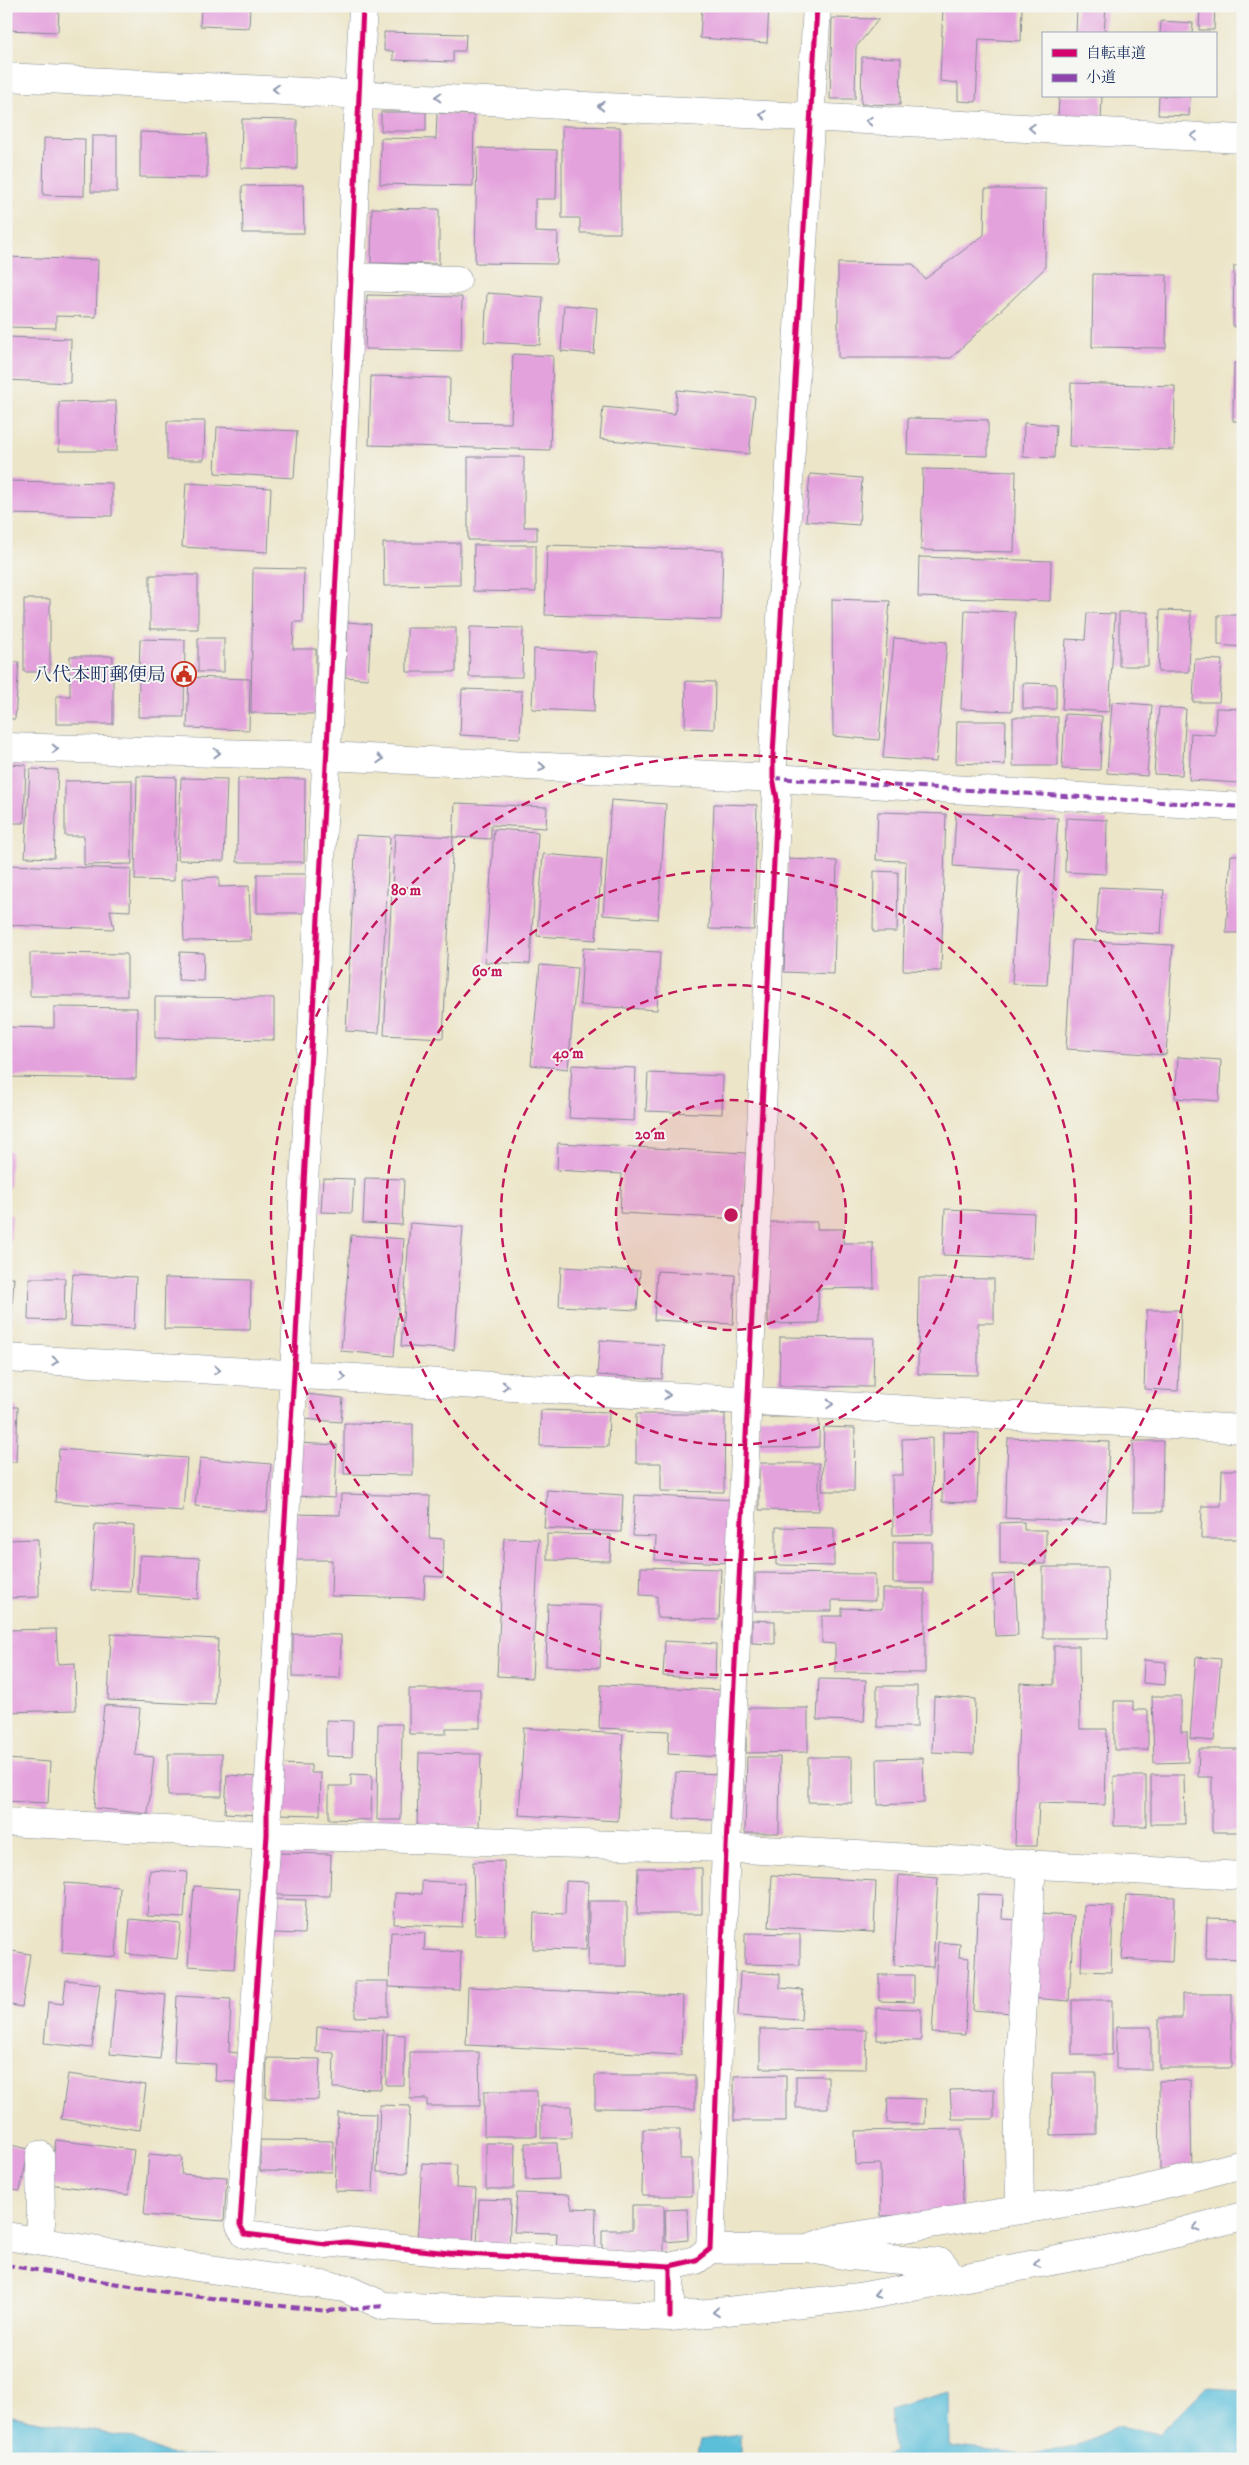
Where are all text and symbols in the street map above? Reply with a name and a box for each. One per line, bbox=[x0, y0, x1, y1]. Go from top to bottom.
legend bbox=[1042, 32, 1216, 98]
text: 自転車道 bbox=[1086, 44, 1146, 63]
text: 小道 bbox=[1086, 68, 1116, 87]
one-way arrow bbox=[272, 83, 280, 94]
one-way arrow bbox=[434, 91, 442, 102]
one-way arrow bbox=[596, 100, 604, 111]
one-way arrow bbox=[759, 110, 767, 121]
one-way arrow bbox=[865, 115, 873, 126]
one-way arrow bbox=[1027, 123, 1035, 134]
one-way arrow bbox=[1190, 131, 1198, 142]
public building icon: 八代本町郵便局 bbox=[171, 661, 197, 687]
place label: 八代本町郵便局 bbox=[33, 664, 166, 687]
one-way arrow bbox=[51, 743, 59, 754]
one-way arrow bbox=[214, 748, 222, 759]
one-way arrow bbox=[376, 754, 384, 764]
one-way arrow bbox=[538, 762, 546, 772]
text: 80 m bbox=[391, 881, 422, 900]
text: 60 m bbox=[472, 962, 503, 981]
text: 40 m bbox=[551, 1044, 584, 1063]
text: 20 m bbox=[635, 1125, 666, 1144]
centre of rings bbox=[722, 1206, 740, 1224]
one-way arrow bbox=[51, 1355, 59, 1366]
one-way arrow bbox=[213, 1364, 221, 1375]
one-way arrow bbox=[339, 1371, 347, 1382]
one-way arrow bbox=[501, 1380, 509, 1391]
one-way arrow bbox=[664, 1390, 672, 1400]
one-way arrow bbox=[826, 1399, 834, 1410]
one-way arrow bbox=[1191, 2222, 1200, 2233]
one-way arrow bbox=[1033, 2258, 1041, 2268]
one-way arrow bbox=[873, 2288, 882, 2298]
one-way arrow bbox=[712, 2306, 720, 2317]

